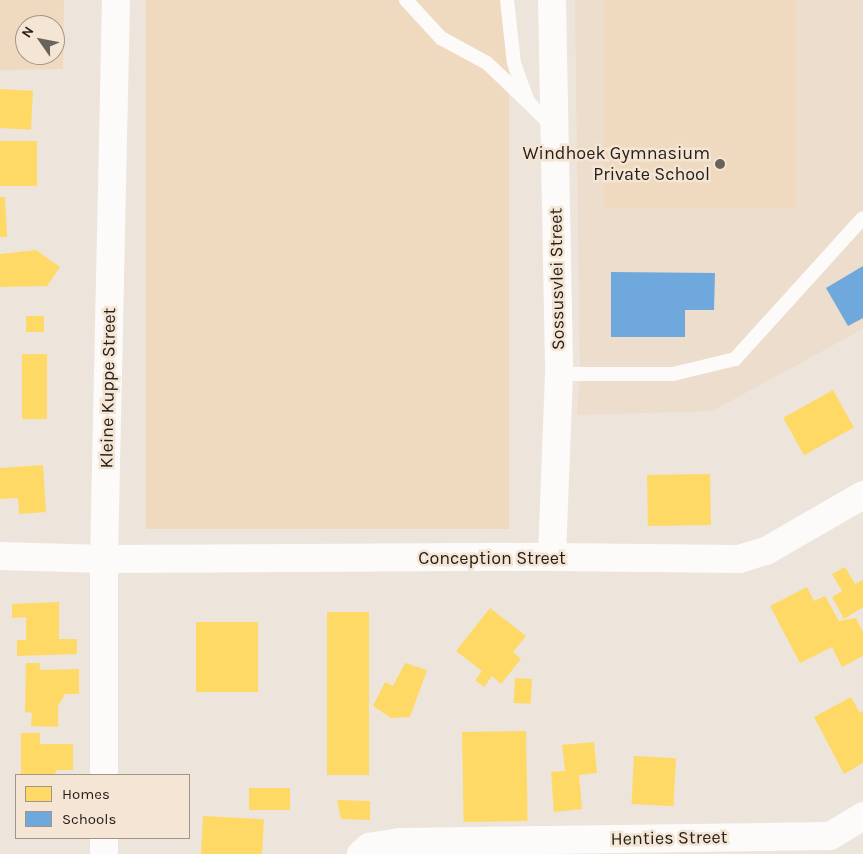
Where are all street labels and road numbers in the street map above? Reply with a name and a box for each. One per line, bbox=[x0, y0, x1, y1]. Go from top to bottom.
street label: Sossusvlei Street bbox=[545, 208, 569, 350]
street label: Kleine Kuppe Street bbox=[96, 307, 120, 469]
street label: Conception Street bbox=[418, 547, 566, 569]
street label: Henties Street bbox=[610, 826, 728, 850]

